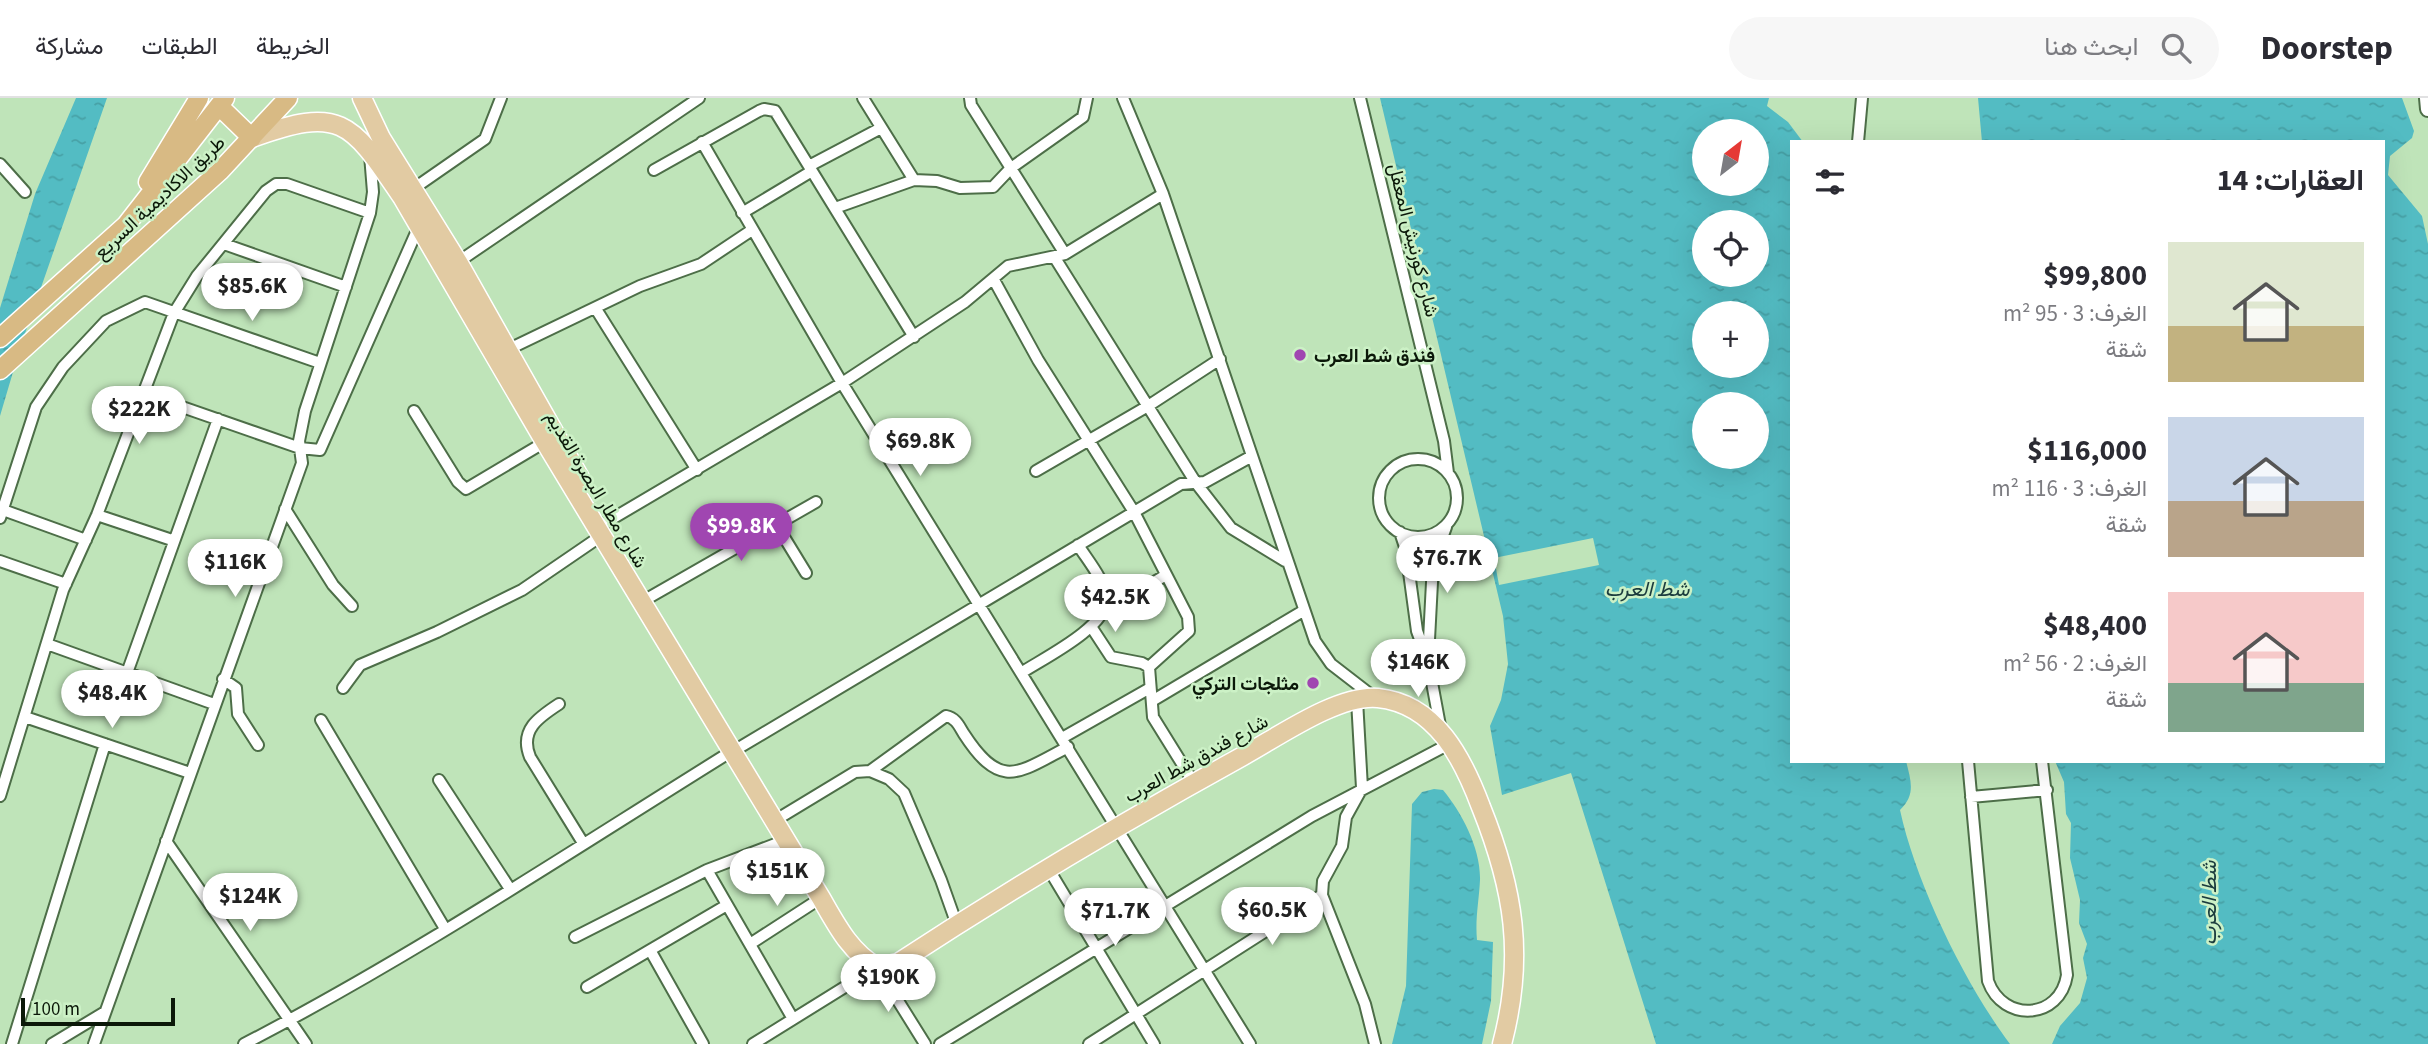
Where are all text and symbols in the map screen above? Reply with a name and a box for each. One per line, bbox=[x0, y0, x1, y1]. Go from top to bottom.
search box bbox=[1729, 17, 2219, 80]
text: Doorstep bbox=[2261, 25, 2393, 72]
text: ابحث هنا bbox=[2044, 28, 2139, 65]
text: مشاركة bbox=[35, 29, 103, 64]
text: الطبقات bbox=[141, 29, 218, 64]
text: الخريطة bbox=[256, 29, 330, 64]
icon: search bbox=[2157, 29, 2195, 67]
north arrow bbox=[1692, 119, 1769, 196]
map controls bbox=[1692, 119, 1769, 469]
street label: طريق الاكاديمية السريع bbox=[88, 130, 232, 266]
text: العقارات: 14 bbox=[2217, 159, 2364, 202]
street label: شارع كورنيش المعقل bbox=[1380, 161, 1445, 320]
icon: filters bbox=[1811, 163, 1849, 201]
button: locate bbox=[1692, 210, 1769, 287]
text: $99,800 bbox=[2043, 254, 2147, 297]
pin: $85.6K bbox=[195, 264, 309, 323]
text: $85.6K bbox=[217, 269, 287, 302]
icon: home bbox=[2224, 270, 2308, 354]
text: الغرف: 3 · 95 m² bbox=[2003, 297, 2147, 330]
button: + bbox=[1692, 301, 1769, 378]
text: شقة bbox=[2105, 333, 2147, 366]
place label: فندق شط العرب bbox=[1314, 343, 1435, 370]
marker: فندق شط العرب bbox=[1292, 347, 1308, 363]
pin: $222K bbox=[90, 386, 188, 446]
text: $222K bbox=[108, 392, 170, 425]
button: − bbox=[1692, 392, 1769, 469]
street label: شارع مطار البصرة القديم bbox=[538, 406, 653, 573]
pin: $69.8K bbox=[863, 418, 977, 478]
text: $69.8K bbox=[885, 424, 955, 457]
text: $116,000 bbox=[2027, 429, 2147, 472]
icon: home bbox=[2224, 445, 2308, 529]
text: الغرف: 3 · 116 m² bbox=[1992, 472, 2147, 505]
pin: $99.8K bbox=[684, 504, 798, 563]
text: شقة bbox=[2105, 508, 2147, 541]
text: $99.8K bbox=[706, 509, 776, 542]
pin: $76.7K bbox=[1390, 536, 1504, 595]
pin: $116K bbox=[186, 540, 284, 599]
text: $76.7K bbox=[1412, 541, 1482, 574]
text: $116K bbox=[204, 545, 266, 578]
pin: $42.5K bbox=[1058, 574, 1172, 634]
water label: شط العرب bbox=[1605, 574, 1690, 604]
text: $42.5K bbox=[1080, 580, 1150, 613]
text: $48,400 bbox=[2043, 604, 2147, 647]
icon: home bbox=[2224, 620, 2308, 704]
pin: $146K bbox=[1369, 640, 1467, 699]
text: $146K bbox=[1387, 645, 1449, 678]
text: الغرف: 2 · 56 m² bbox=[2003, 647, 2147, 680]
pin: $48.4K bbox=[55, 670, 169, 730]
place label: مثلجات التركي bbox=[1192, 671, 1299, 700]
marker: مثلجات التركي bbox=[1305, 675, 1321, 691]
text: $48.4K bbox=[77, 676, 147, 709]
text: شقة bbox=[2105, 683, 2147, 716]
street label: شارع فندق شط العرب bbox=[1120, 709, 1274, 810]
pin: $151K bbox=[728, 848, 826, 908]
text: $151K bbox=[746, 854, 808, 887]
water label: شط العرب bbox=[2194, 860, 2224, 945]
pin: $124K bbox=[201, 874, 299, 933]
text: $124K bbox=[219, 879, 281, 912]
pin: $71.7K bbox=[1058, 888, 1172, 948]
pin: $60.5K bbox=[1215, 888, 1329, 947]
text: $60.5K bbox=[1237, 893, 1307, 926]
text: $71.7K bbox=[1080, 894, 1150, 927]
pin: $190K bbox=[839, 954, 937, 1014]
text: $190K bbox=[857, 960, 919, 993]
scale bar bbox=[21, 995, 175, 1027]
text: 100 m bbox=[32, 996, 80, 1023]

